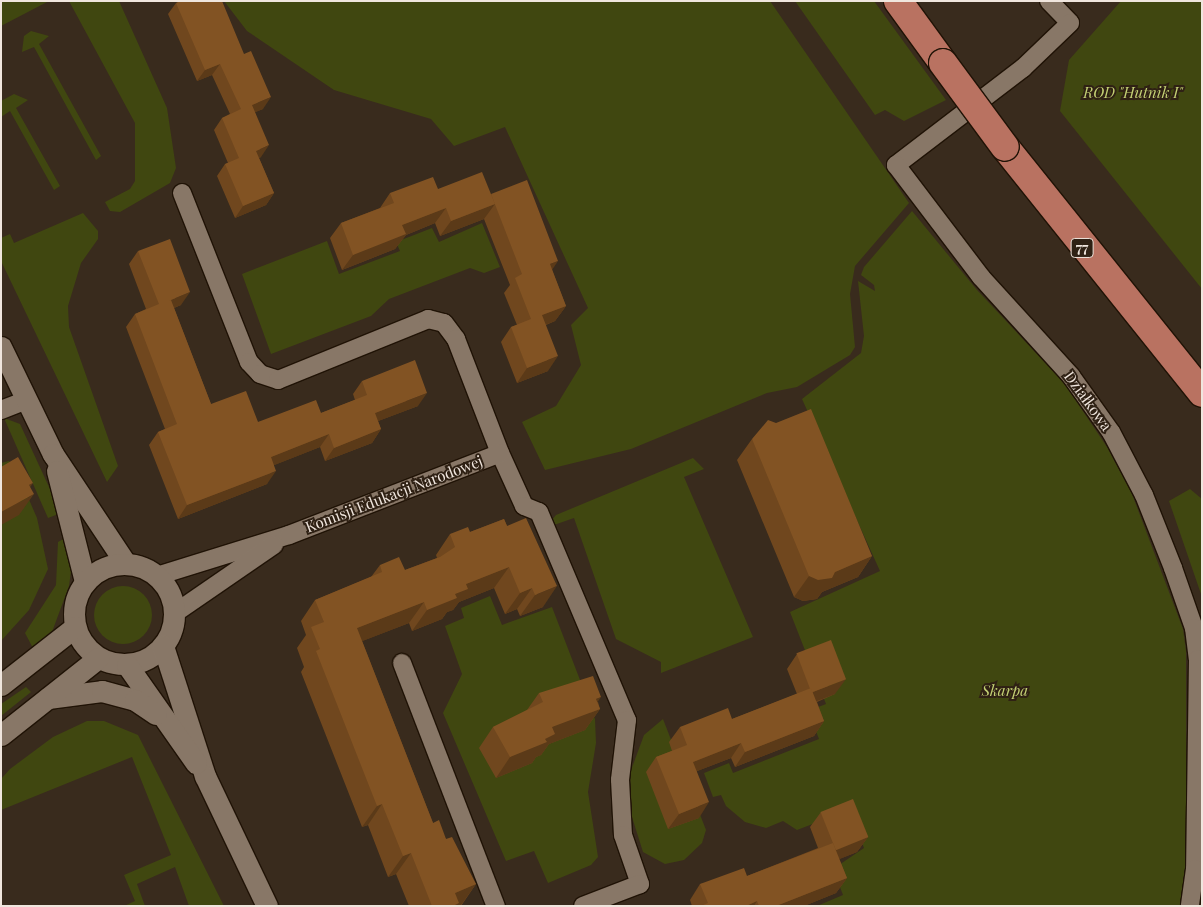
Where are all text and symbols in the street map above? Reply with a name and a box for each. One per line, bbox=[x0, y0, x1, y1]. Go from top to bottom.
park label: ROD "Hutnik I" bbox=[1083, 84, 1183, 102]
road number: 77 bbox=[1070, 237, 1094, 260]
street label: Działkowa bbox=[1060, 368, 1116, 434]
street label: Komisji Edukacji Narodowej bbox=[303, 452, 485, 536]
park label: Skarpa bbox=[982, 682, 1028, 700]

